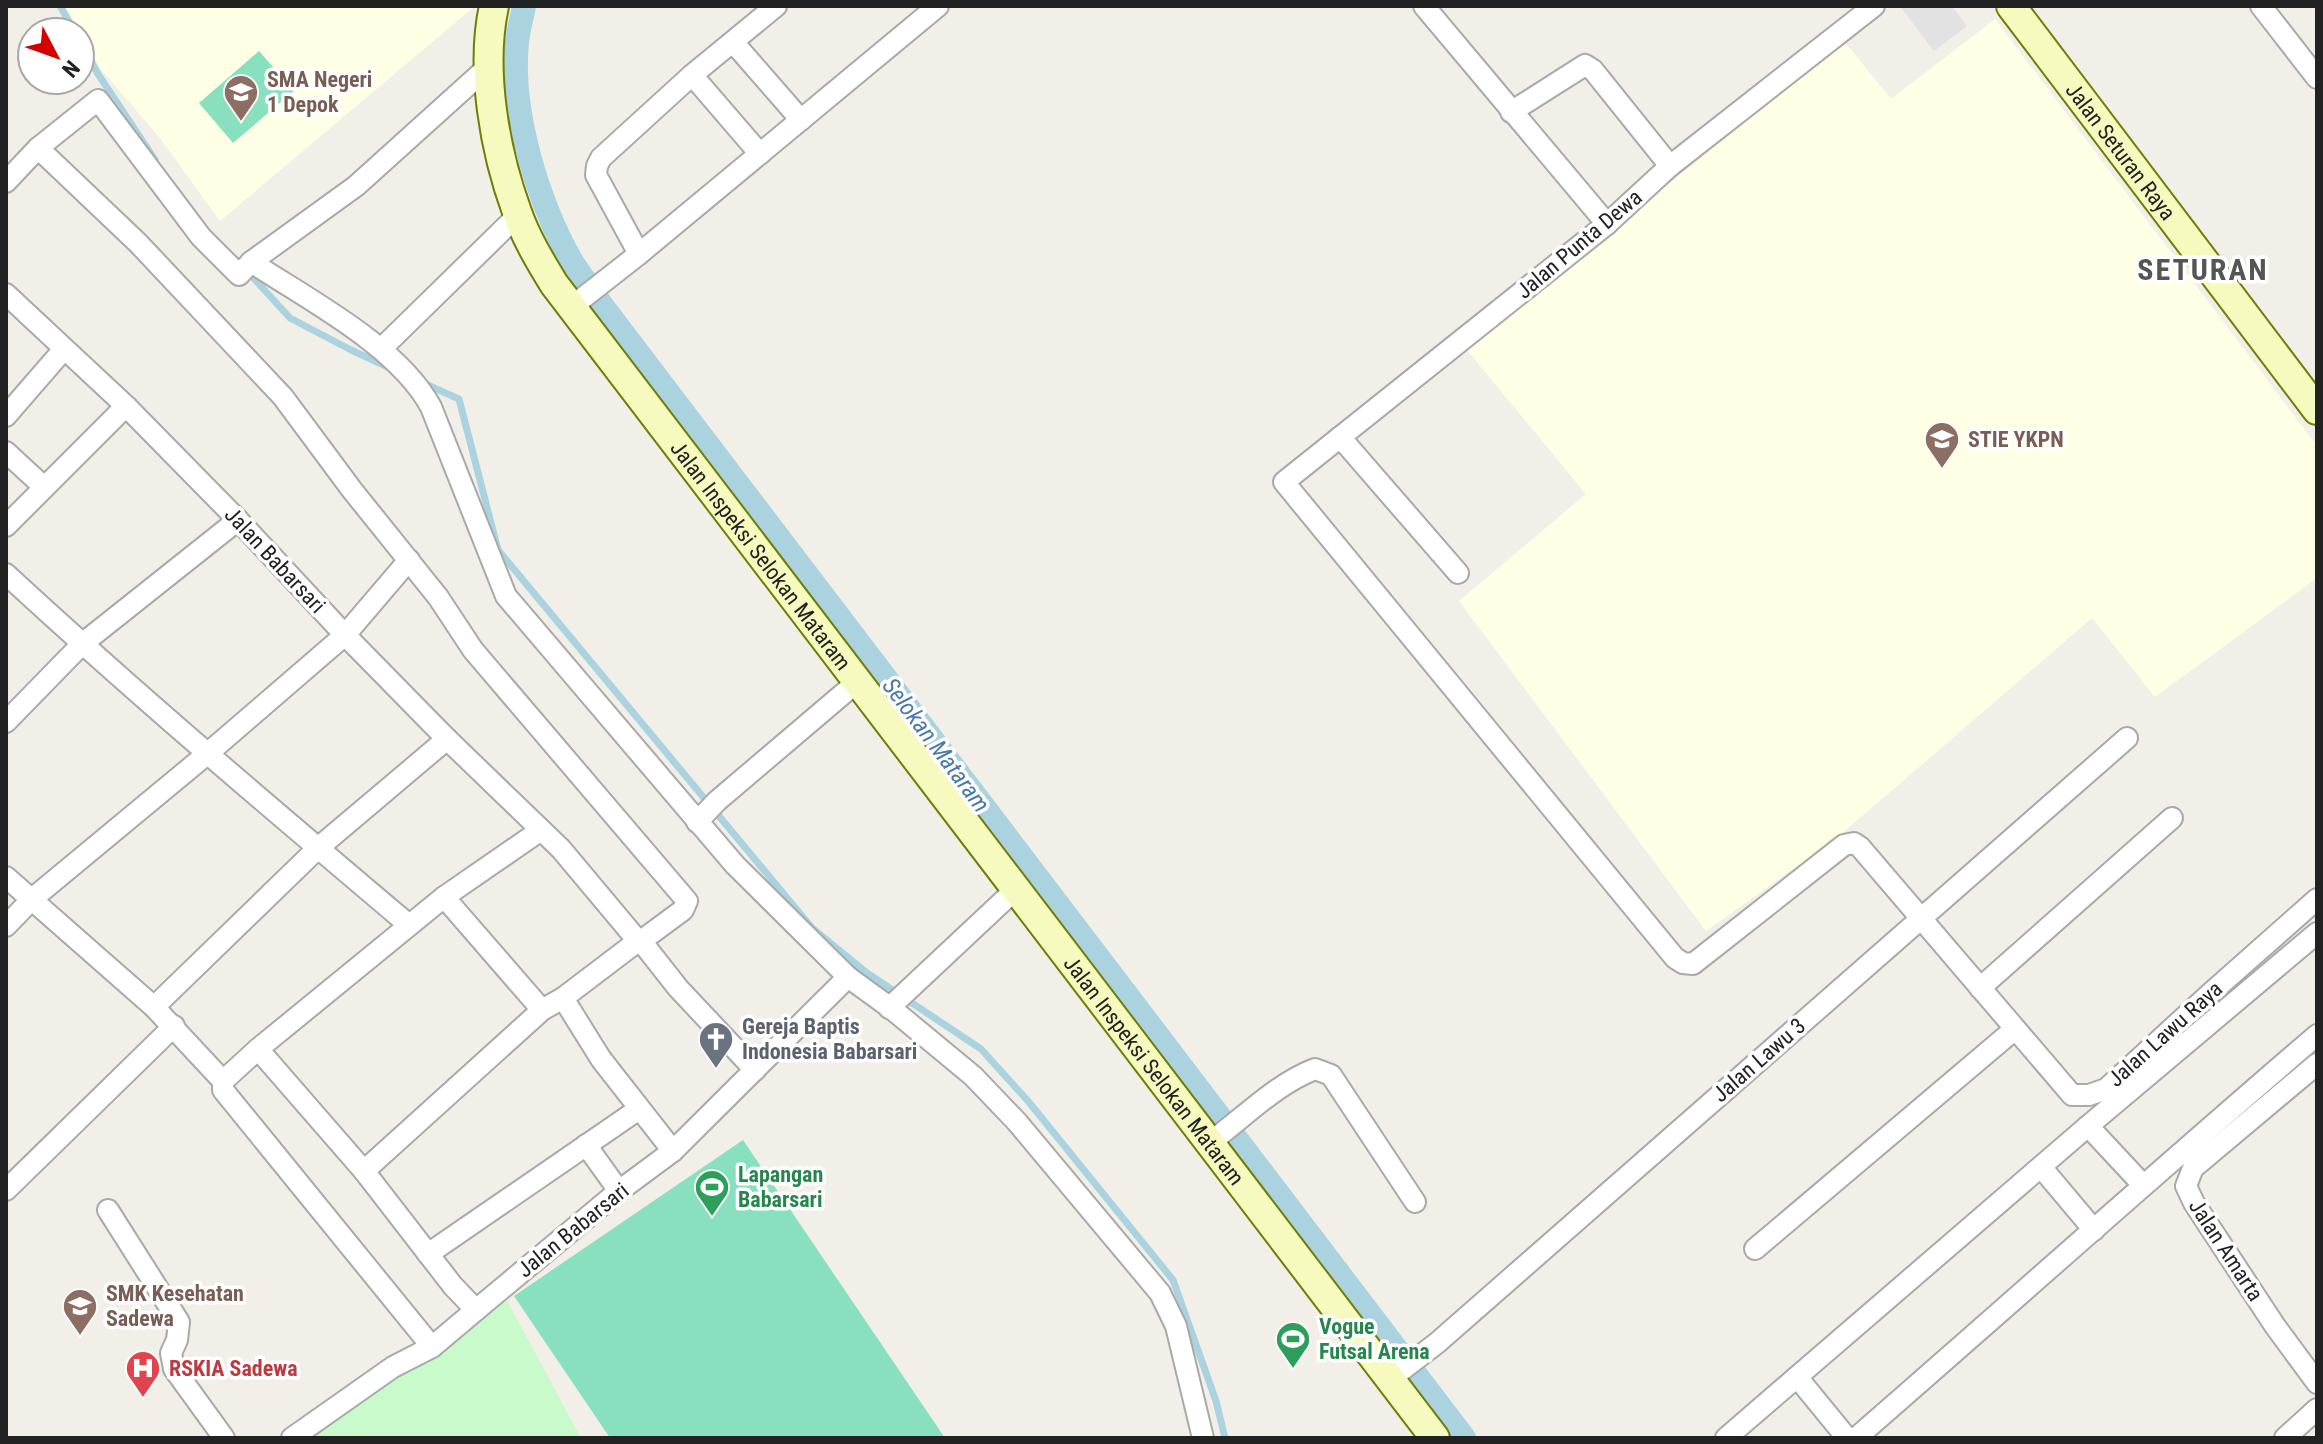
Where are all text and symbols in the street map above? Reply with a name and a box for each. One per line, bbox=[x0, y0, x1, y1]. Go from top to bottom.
north arrow bbox=[16, 16, 96, 96]
text: N bbox=[57, 56, 85, 82]
place label: SMA Negeri 1 Depok bbox=[267, 67, 372, 117]
school or university icon: SMA Negeri 1 Depok bbox=[222, 73, 260, 123]
street label: Jalan Seturan Raya bbox=[2061, 78, 2181, 225]
street label: Jalan Punta Dewa bbox=[1511, 184, 1647, 304]
district label: SETURAN bbox=[2137, 252, 2269, 287]
school or university icon: STIE YKPN bbox=[1923, 420, 1961, 470]
place label: STIE YKPN bbox=[1968, 427, 2064, 452]
street label: Jalan Inspeksi Selokan Mataram bbox=[666, 436, 856, 675]
street label: Jalan Babarsari bbox=[220, 502, 330, 618]
water label: Selokan Mataram bbox=[877, 672, 995, 818]
street label: Jalan Inspeksi Selokan Mataram bbox=[1059, 951, 1250, 1190]
street label: Jalan Lawu Raya bbox=[2103, 976, 2227, 1092]
street label: Jalan Lawu 3 bbox=[1708, 1013, 1810, 1107]
place label: Gereja Baptis Indonesia Babarsari bbox=[742, 1014, 917, 1064]
church icon: Gereja Baptis Indonesia Babarsari bbox=[697, 1020, 735, 1070]
place label: Lapangan Babarsari bbox=[738, 1162, 823, 1212]
sports icon: Lapangan Babarsari bbox=[693, 1168, 731, 1218]
street label: Jalan Babarsari bbox=[513, 1178, 633, 1282]
street label: Jalan Amarta bbox=[2184, 1194, 2268, 1306]
place label: SMK Kesehatan Sadewa bbox=[106, 1281, 244, 1331]
school or university icon: SMK Kesehatan Sadewa bbox=[61, 1287, 99, 1337]
place label: Vogue Futsal Arena bbox=[1319, 1314, 1430, 1364]
sports icon: Vogue Futsal Arena bbox=[1274, 1320, 1312, 1370]
hospital icon: RSKIA Sadewa bbox=[124, 1349, 162, 1399]
place label: RSKIA Sadewa bbox=[169, 1356, 298, 1381]

